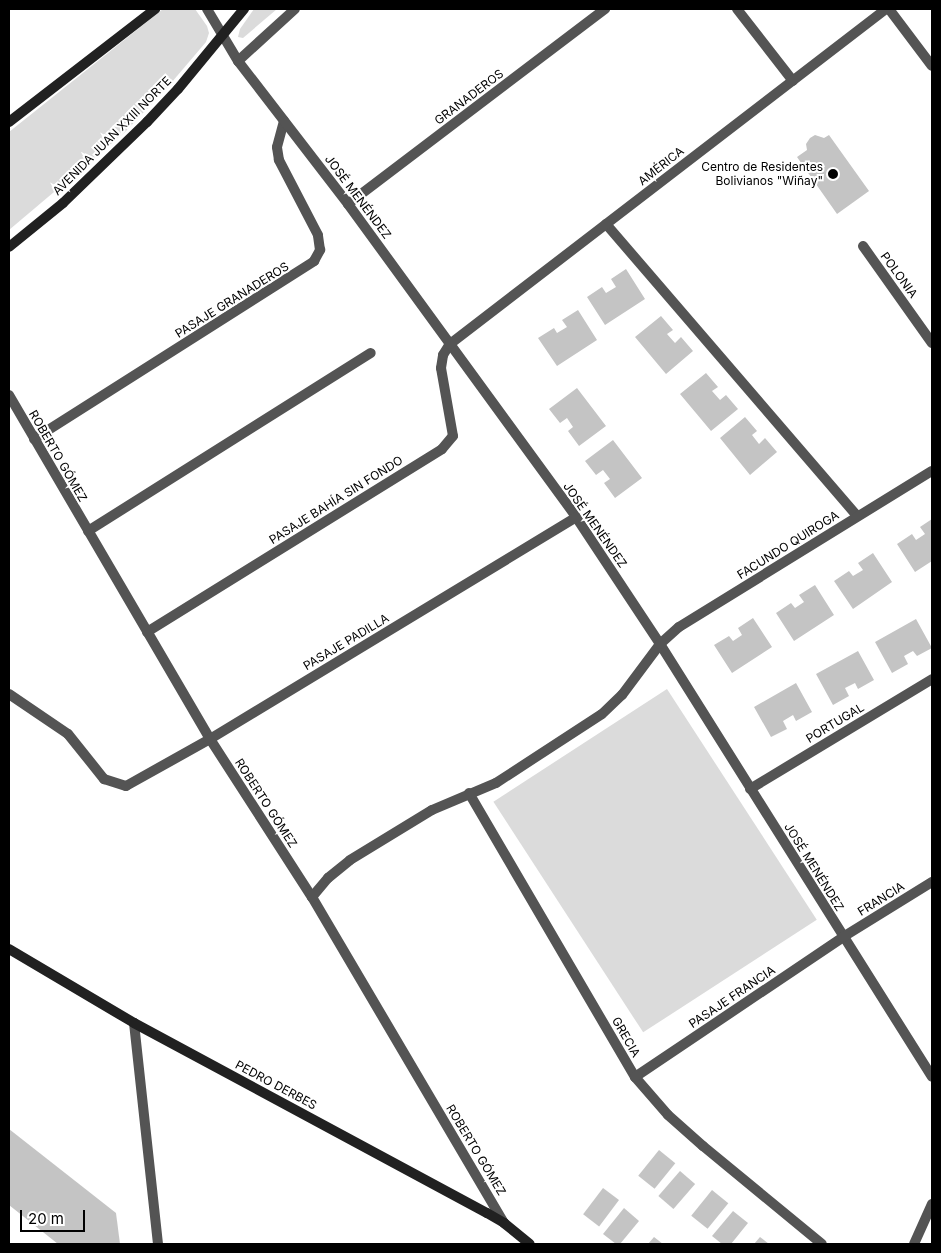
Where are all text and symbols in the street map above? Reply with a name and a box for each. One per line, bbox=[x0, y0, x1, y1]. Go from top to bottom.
street label: GRANADEROS bbox=[432, 66, 506, 128]
street label: AVENIDA JUAN XXIII NORTE bbox=[50, 74, 174, 198]
street label: AMÉRICA bbox=[635, 144, 687, 188]
street label: JOSÉ MENÉNDEZ bbox=[322, 152, 394, 242]
place label: Centro de Residentes Bolivianos "Wiñay" bbox=[701, 160, 823, 188]
marker: Centro de Residentes Bolivianos "Wiñay" bbox=[827, 168, 839, 180]
street label: POLONIA bbox=[878, 249, 920, 301]
street label: PASAJE GRANADEROS bbox=[173, 259, 291, 341]
street label: ROBERTO GÓMEZ bbox=[26, 408, 90, 504]
street label: PASAJE BAHÍA SIN FONDO bbox=[267, 453, 405, 547]
street label: JOSÉ MENÉNDEZ bbox=[560, 479, 630, 571]
street label: FACUNDO QUIROGA bbox=[735, 508, 841, 582]
street label: PASAJE PADILLA bbox=[301, 611, 391, 673]
street label: PORTUGAL bbox=[803, 700, 867, 746]
street label: ROBERTO GÓMEZ bbox=[232, 756, 300, 850]
street label: JOSÉ MENÉNDEZ bbox=[781, 820, 847, 914]
street label: FRANCIA bbox=[855, 879, 907, 919]
street label: PASAJE FRANCIA bbox=[686, 963, 778, 1031]
street label: GRECIA bbox=[609, 1014, 643, 1060]
street label: PEDRO DERBES bbox=[233, 1057, 319, 1113]
street label: ROBERTO GÓMEZ bbox=[443, 1102, 509, 1198]
scale bar bbox=[22, 1200, 88, 1232]
text: 20 m bbox=[28, 1209, 64, 1228]

